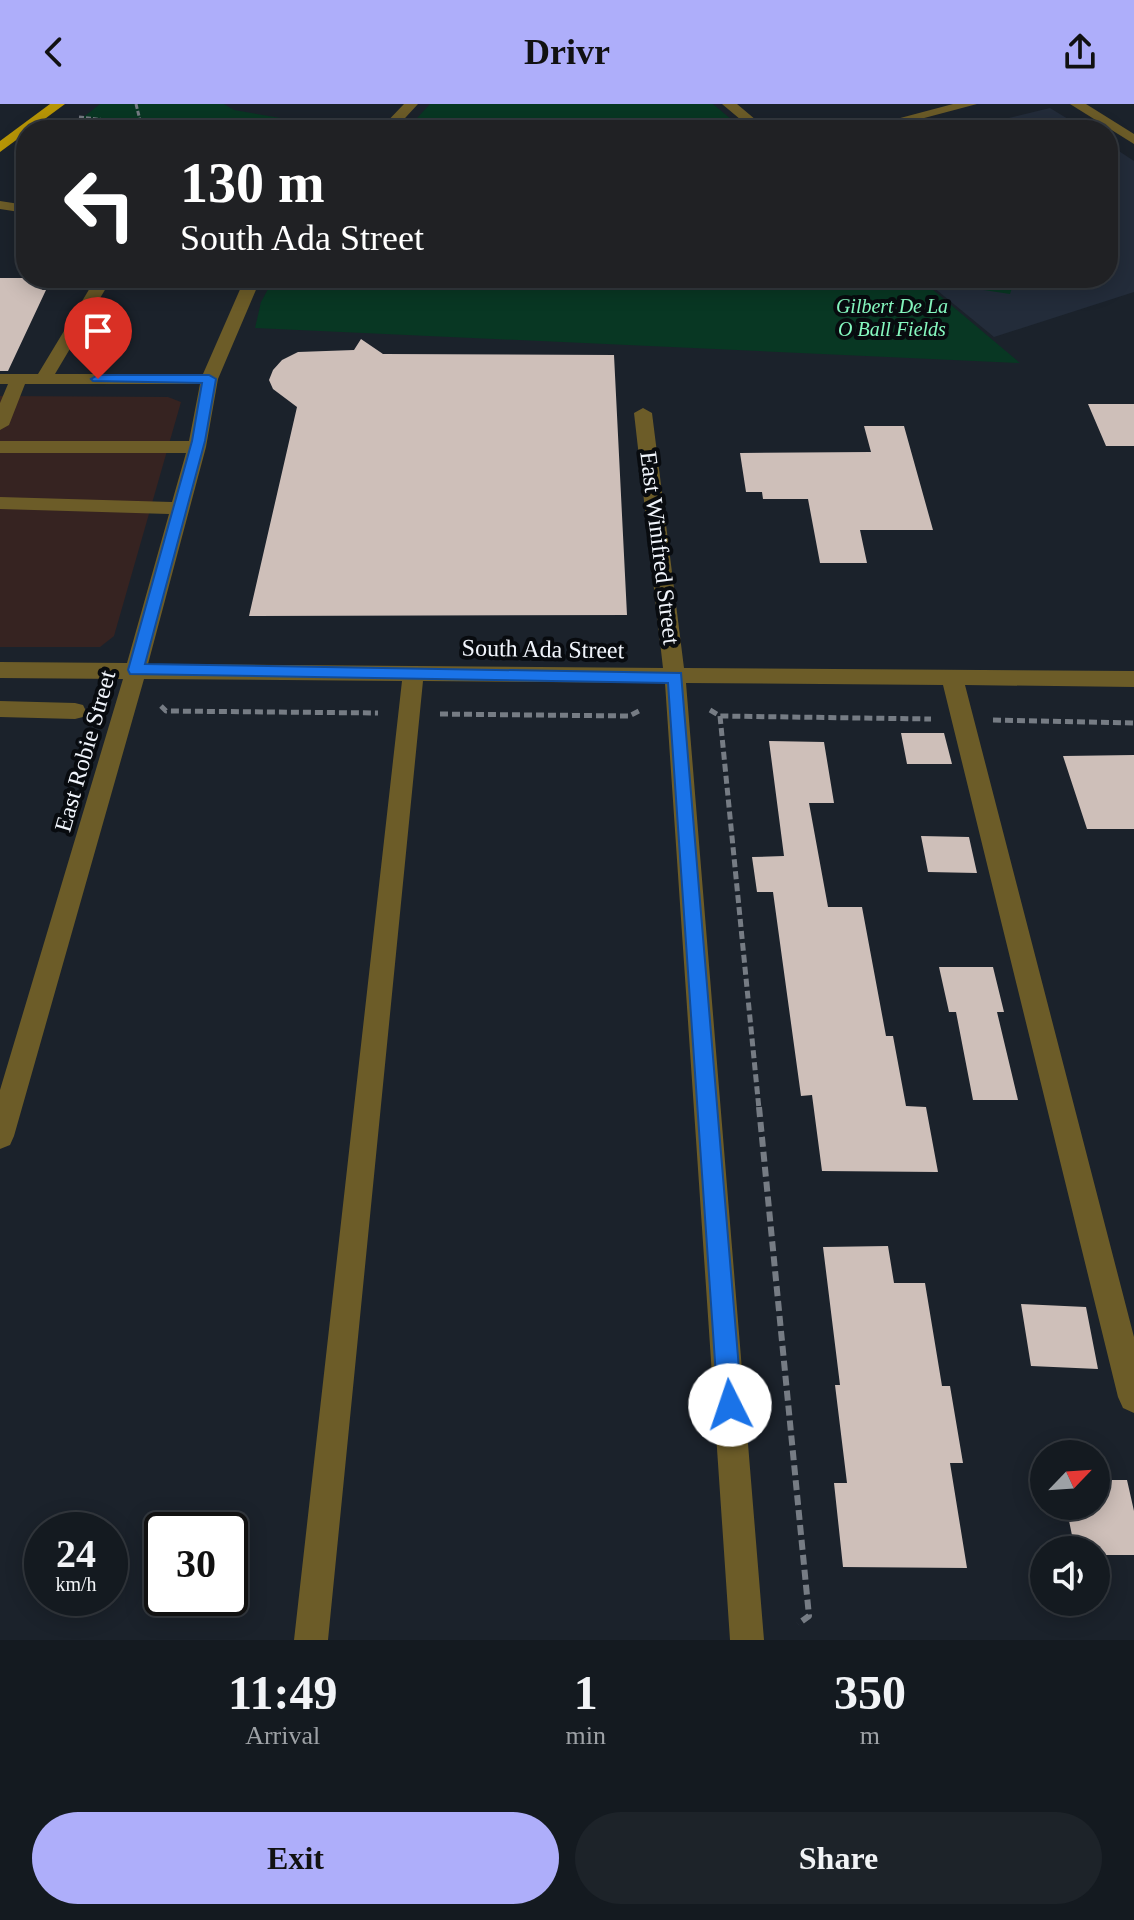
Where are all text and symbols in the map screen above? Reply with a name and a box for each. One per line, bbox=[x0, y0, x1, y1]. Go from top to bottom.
icon: back bbox=[32, 30, 76, 74]
icon: share bbox=[1058, 30, 1102, 74]
text: Drivr bbox=[524, 32, 610, 72]
icon: left bbox=[48, 152, 152, 256]
text: 130 m bbox=[180, 152, 325, 214]
text: South Ada Street bbox=[180, 218, 424, 258]
park label: Gilbert De La O Ball Fields bbox=[836, 295, 948, 340]
pin bbox=[64, 297, 132, 379]
icon: arrive bbox=[76, 309, 120, 353]
street label: East Winifred Street bbox=[635, 450, 685, 646]
street label: South Ada Street bbox=[461, 635, 625, 663]
street label: East Robie Street bbox=[50, 667, 121, 835]
position arrow bbox=[688, 1363, 772, 1447]
north arrow bbox=[1030, 1440, 1110, 1520]
map controls bbox=[1030, 1440, 1110, 1616]
speed limit sign: 30 bbox=[144, 1512, 248, 1616]
text: 24 bbox=[56, 1531, 96, 1576]
button: sound bbox=[1030, 1536, 1110, 1616]
text: km/h bbox=[55, 1573, 97, 1595]
text: 11:49 bbox=[228, 1666, 337, 1719]
text: 1 bbox=[574, 1666, 598, 1719]
text: 350 bbox=[834, 1666, 906, 1719]
text: Arrival bbox=[245, 1721, 320, 1750]
text: min bbox=[565, 1721, 606, 1750]
text: m bbox=[860, 1721, 880, 1750]
button: Exit bbox=[32, 1812, 559, 1904]
button: Share bbox=[575, 1812, 1102, 1904]

